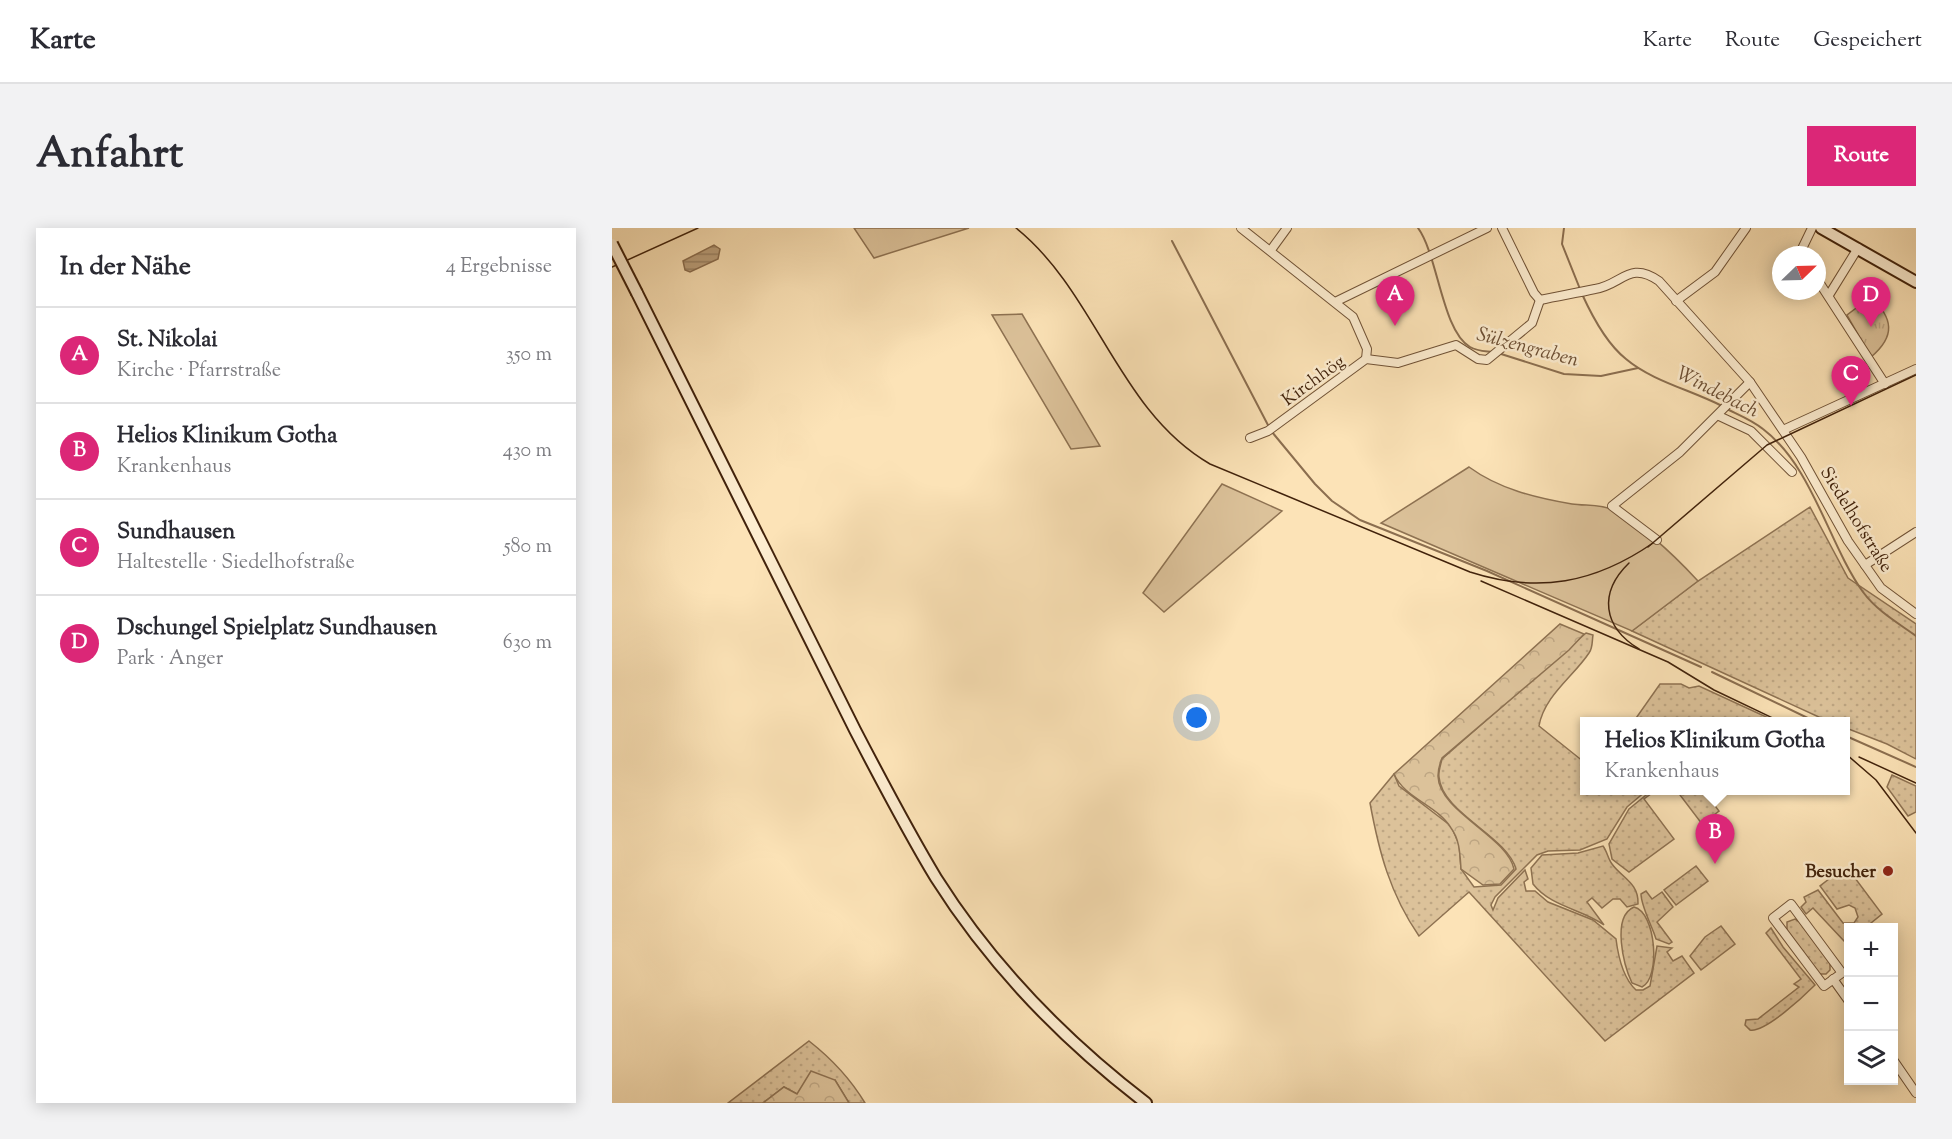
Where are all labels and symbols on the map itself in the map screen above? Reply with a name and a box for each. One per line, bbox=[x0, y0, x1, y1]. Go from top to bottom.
north arrow bbox=[1772, 246, 1826, 300]
pin: A bbox=[1376, 276, 1414, 326]
pin: D bbox=[1852, 278, 1890, 327]
water label: Sülzengraben bbox=[1473, 321, 1582, 376]
street label: Kirchhög bbox=[1277, 350, 1351, 413]
pin: C bbox=[1832, 356, 1870, 406]
water label: Windebach bbox=[1671, 360, 1763, 427]
street label: Siedelhofstraße bbox=[1812, 462, 1898, 578]
your location bbox=[1182, 703, 1211, 732]
pin: B bbox=[1696, 814, 1734, 864]
place label: Besucher bbox=[1805, 860, 1876, 886]
marker: Besucher bbox=[1881, 864, 1895, 878]

